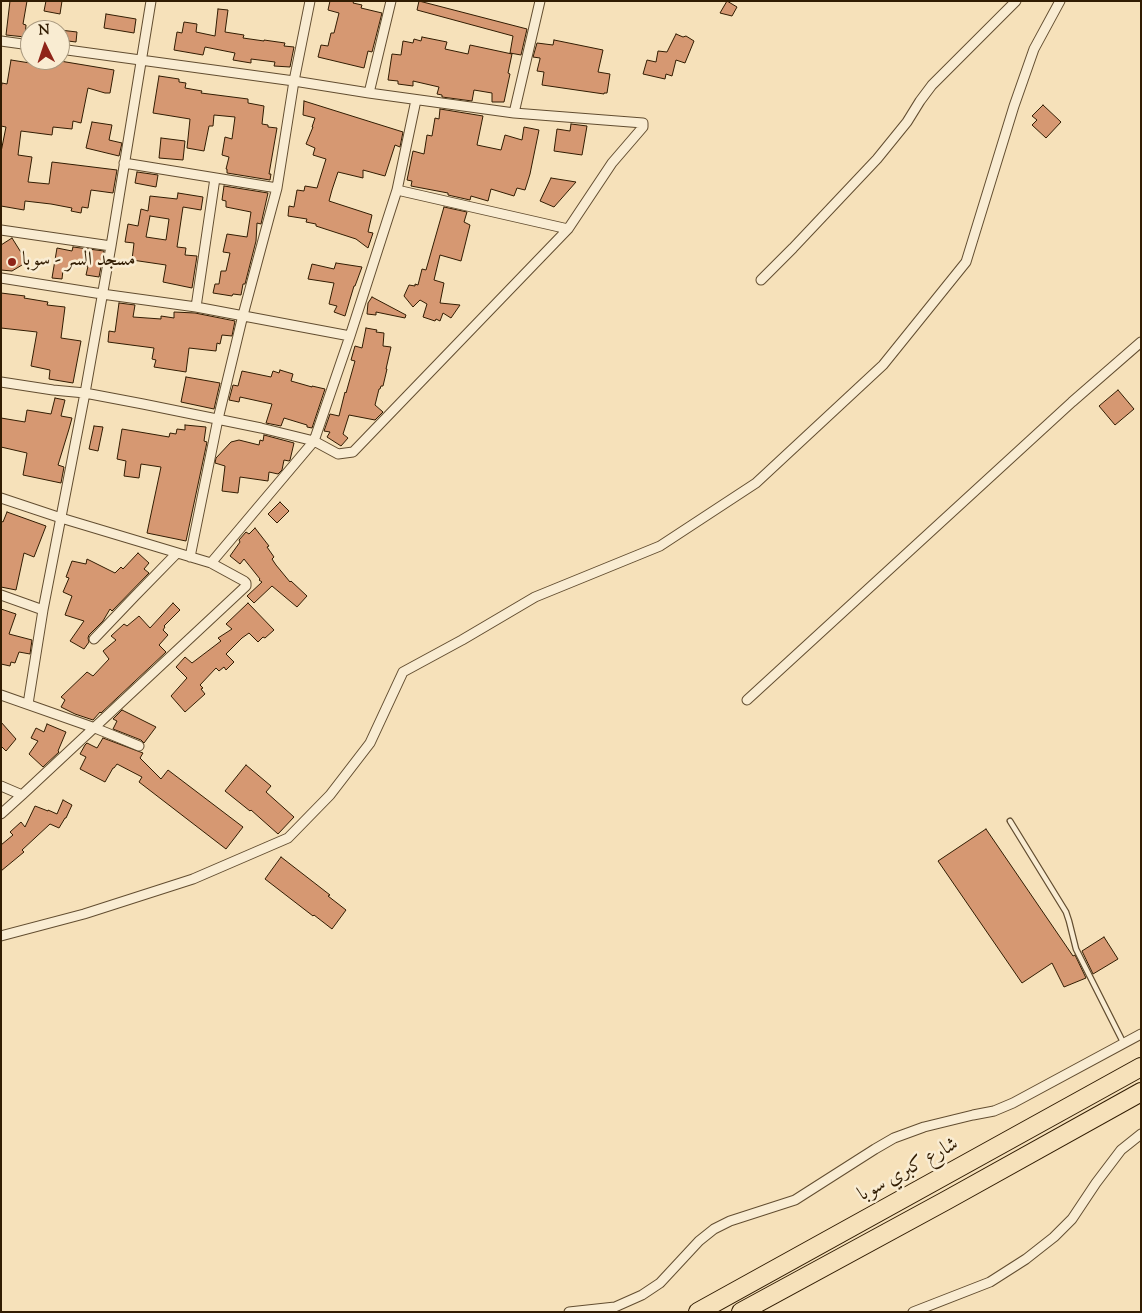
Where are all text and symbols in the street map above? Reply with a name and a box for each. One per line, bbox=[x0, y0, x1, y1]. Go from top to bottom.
north arrow bbox=[20, 20, 70, 70]
text: N bbox=[38, 21, 50, 41]
place label: مسجد السر - سوبا bbox=[22, 250, 136, 274]
marker: مسجد السر - سوبا bbox=[6, 256, 18, 268]
street label: شارع كبري سوبا bbox=[855, 1134, 963, 1208]

